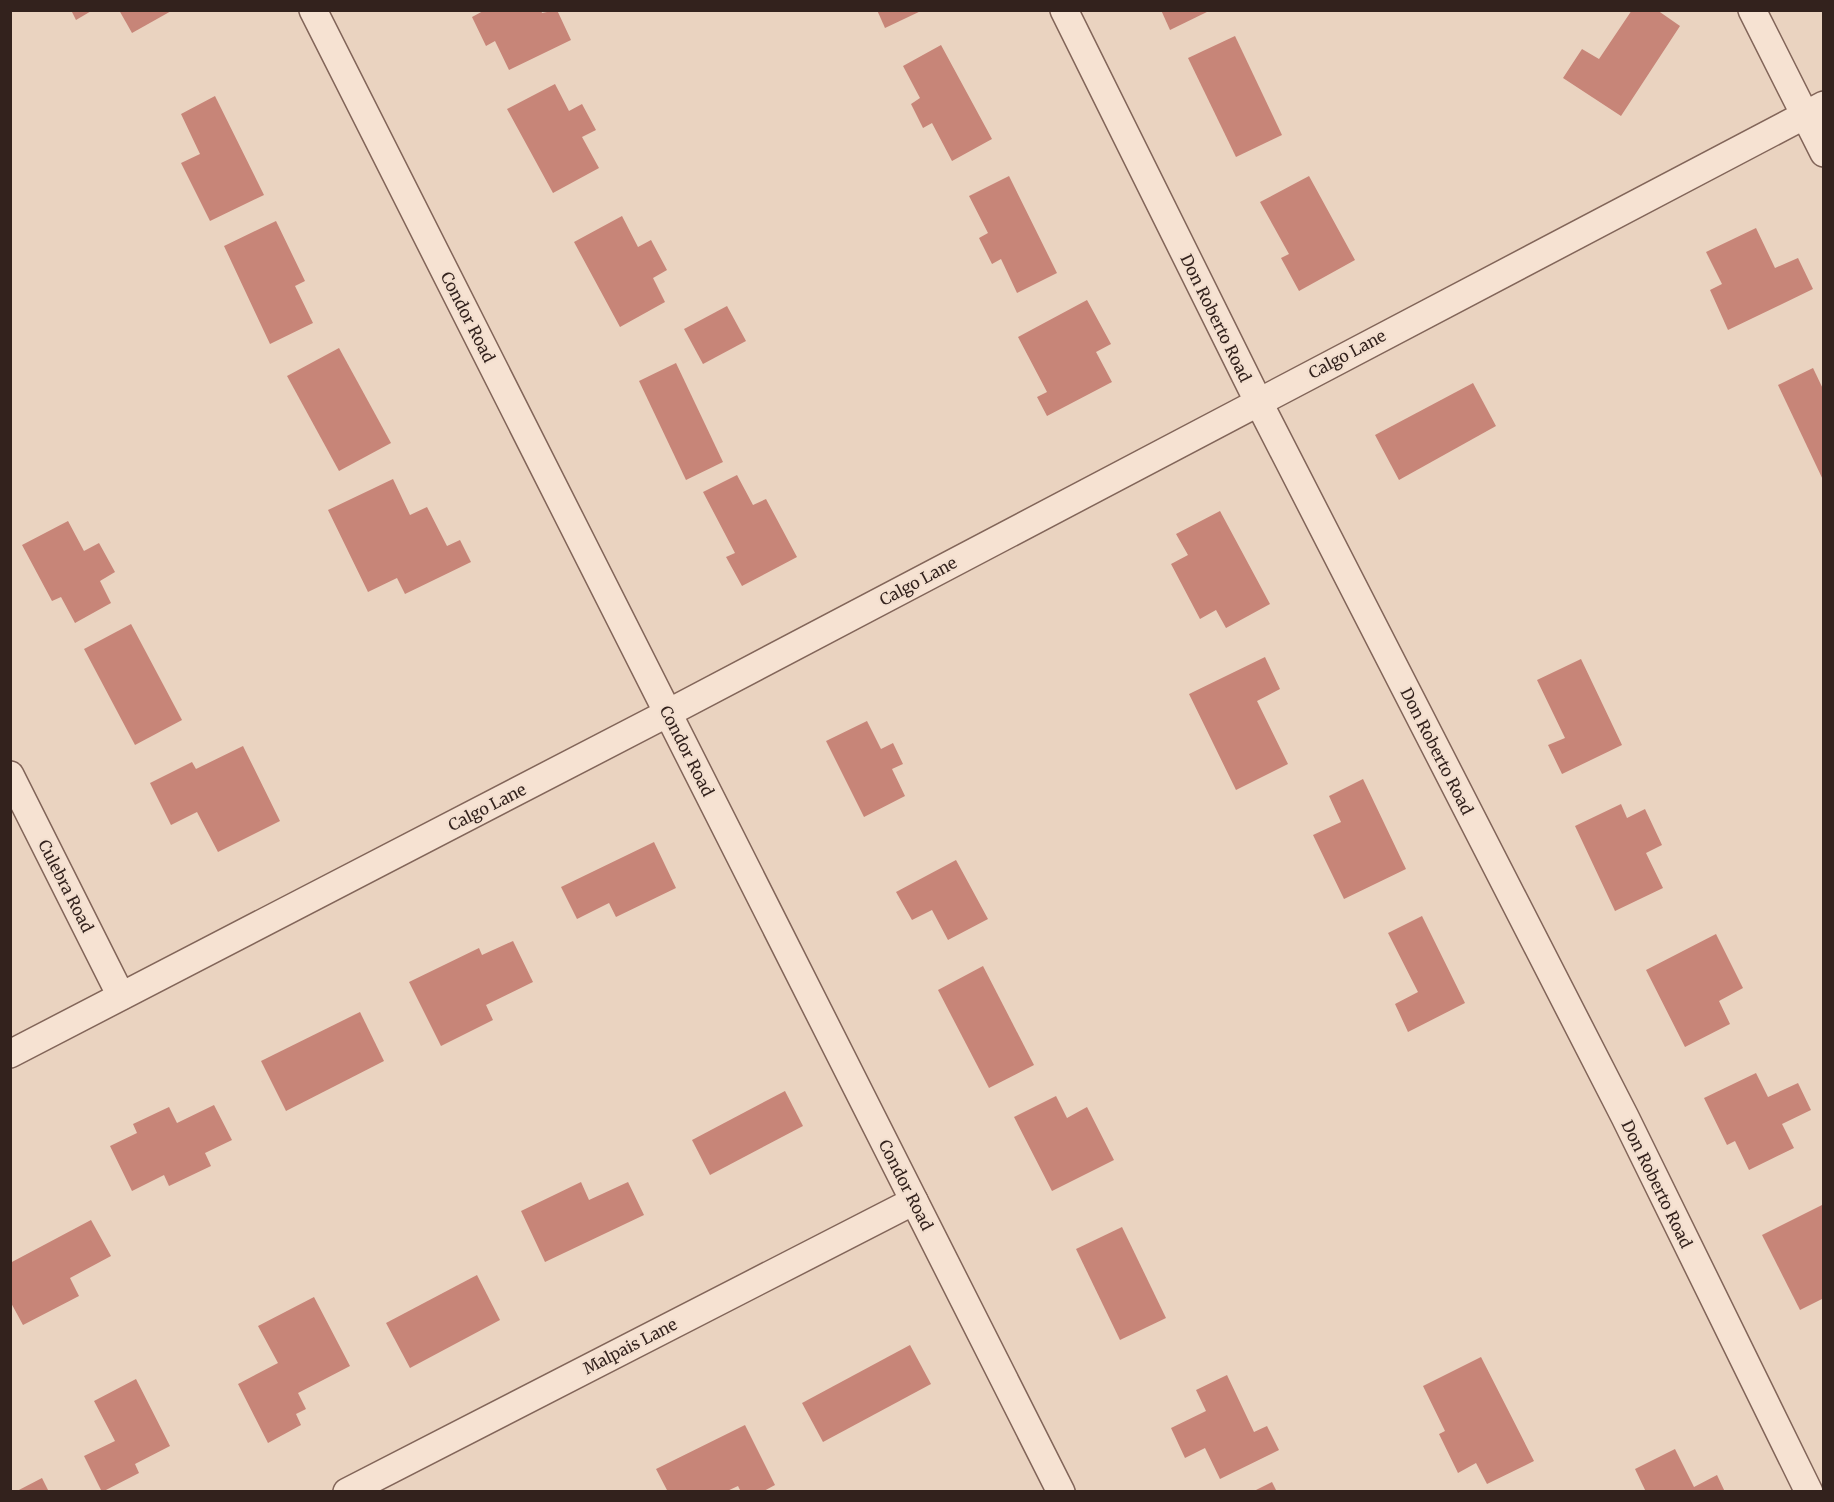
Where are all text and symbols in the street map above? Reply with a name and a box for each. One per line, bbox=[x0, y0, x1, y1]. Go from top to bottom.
street label: Don Roberto Road bbox=[1176, 251, 1256, 386]
street label: Condor Road bbox=[437, 268, 500, 366]
street label: Calgo Lane bbox=[1305, 325, 1389, 383]
street label: Calgo Lane bbox=[876, 552, 960, 610]
street label: Don Roberto Road bbox=[1396, 684, 1478, 818]
street label: Condor Road bbox=[656, 702, 719, 800]
street label: Calgo Lane bbox=[445, 779, 529, 835]
street label: Culebra Road bbox=[34, 836, 98, 936]
street label: Don Roberto Road bbox=[1617, 1117, 1697, 1252]
street label: Condor Road bbox=[875, 1136, 938, 1234]
street label: Malpais Lane bbox=[580, 1314, 680, 1378]

